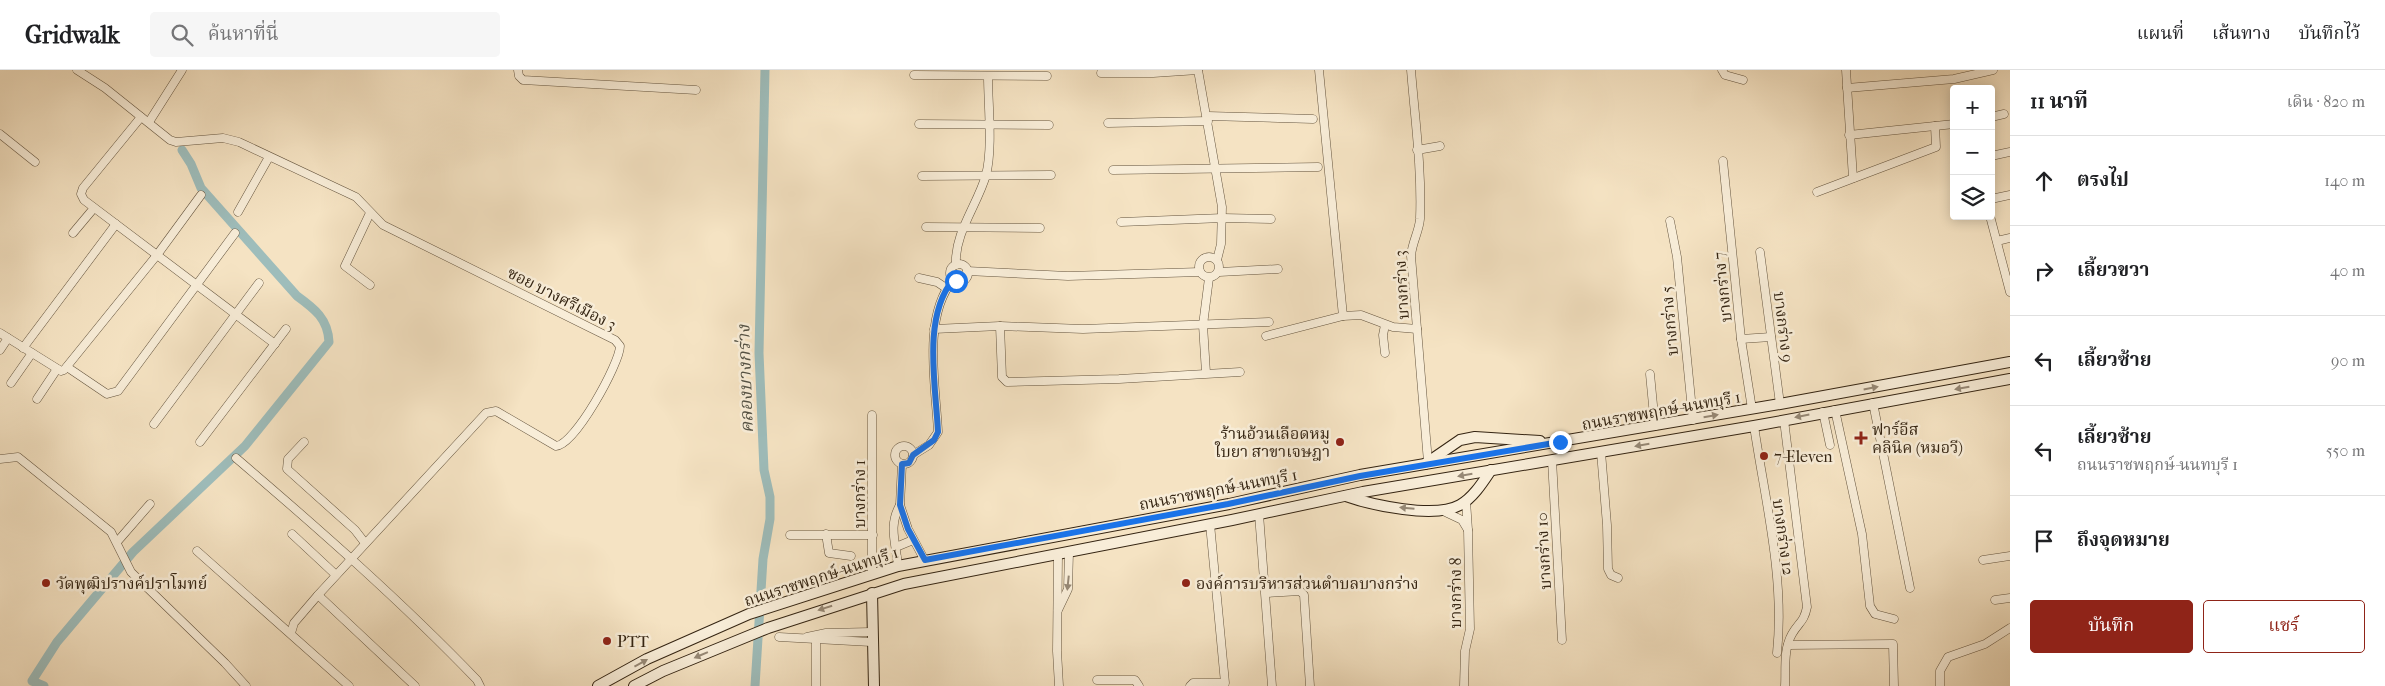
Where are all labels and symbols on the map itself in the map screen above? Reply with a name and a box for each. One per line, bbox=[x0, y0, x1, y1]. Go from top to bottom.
street label: บางกร่าง 3 bbox=[1390, 250, 1413, 320]
street label: บางกร่าง 7 bbox=[1709, 251, 1736, 323]
street label: ซอย บางศรีเมือง 3 bbox=[504, 263, 619, 334]
route start bbox=[945, 270, 968, 293]
street label: บางกร่าง 5 bbox=[1657, 285, 1682, 357]
street label: บางกร่าง 9 bbox=[1770, 291, 1797, 364]
water label: คลองบางกร่าง bbox=[733, 323, 758, 434]
one-way arrow bbox=[1863, 383, 1879, 391]
one-way arrow bbox=[1954, 384, 1970, 392]
street label: ถนนราชพฤกษ์-นนทบุรี 1 bbox=[1580, 387, 1742, 436]
one-way arrow bbox=[1703, 412, 1719, 420]
one-way arrow bbox=[1794, 413, 1810, 421]
place label: ฟาร์อีส คลินิค (หมอวี) bbox=[1872, 420, 1963, 457]
place label: ร้านอ้วนเลือดหมู ใบยา สาขาเจษฎา bbox=[1214, 424, 1330, 461]
route end bbox=[1549, 431, 1572, 454]
marker: ฟาร์อีส คลินิค (หมอวี) bbox=[1854, 431, 1868, 445]
marker: ร้านอ้วนเลือดหมู ใบยา สาขาเจษฎา bbox=[1334, 436, 1346, 448]
one-way arrow bbox=[1634, 441, 1650, 449]
place label: 7-Eleven bbox=[1774, 447, 1833, 466]
marker: 7-Eleven bbox=[1758, 450, 1770, 462]
street label: บางกร่าง 1 bbox=[850, 460, 869, 528]
street label: ถนนราชพฤกษ์-นนทบุรี 1 bbox=[1137, 465, 1299, 516]
one-way arrow bbox=[1456, 471, 1472, 479]
street label: บางกร่าง 12 bbox=[1769, 498, 1798, 576]
one-way arrow bbox=[1398, 504, 1414, 512]
street label: บางกร่าง 10 bbox=[1532, 512, 1555, 590]
street label: ถนนราชพฤกษ์-นนทบุรี 1 bbox=[742, 543, 901, 612]
street label: บางกร่าง 8 bbox=[1446, 558, 1465, 628]
place label: วัดพุฒิปรางค์ปราโมทย์ bbox=[56, 573, 207, 595]
place label: องค์การบริหารส่วนตำบลบางกร่าง bbox=[1196, 574, 1419, 593]
one-way arrow bbox=[1064, 576, 1072, 592]
marker: วัดพุฒิปรางค์ปราโมทย์ bbox=[40, 577, 52, 589]
marker: องค์การบริหารส่วนตำบลบางกร่าง bbox=[1180, 577, 1192, 589]
one-way arrow bbox=[818, 605, 833, 613]
place label: PTT bbox=[617, 632, 649, 651]
marker: PTT bbox=[601, 635, 613, 647]
one-way arrow bbox=[694, 651, 709, 659]
one-way arrow bbox=[634, 658, 647, 667]

